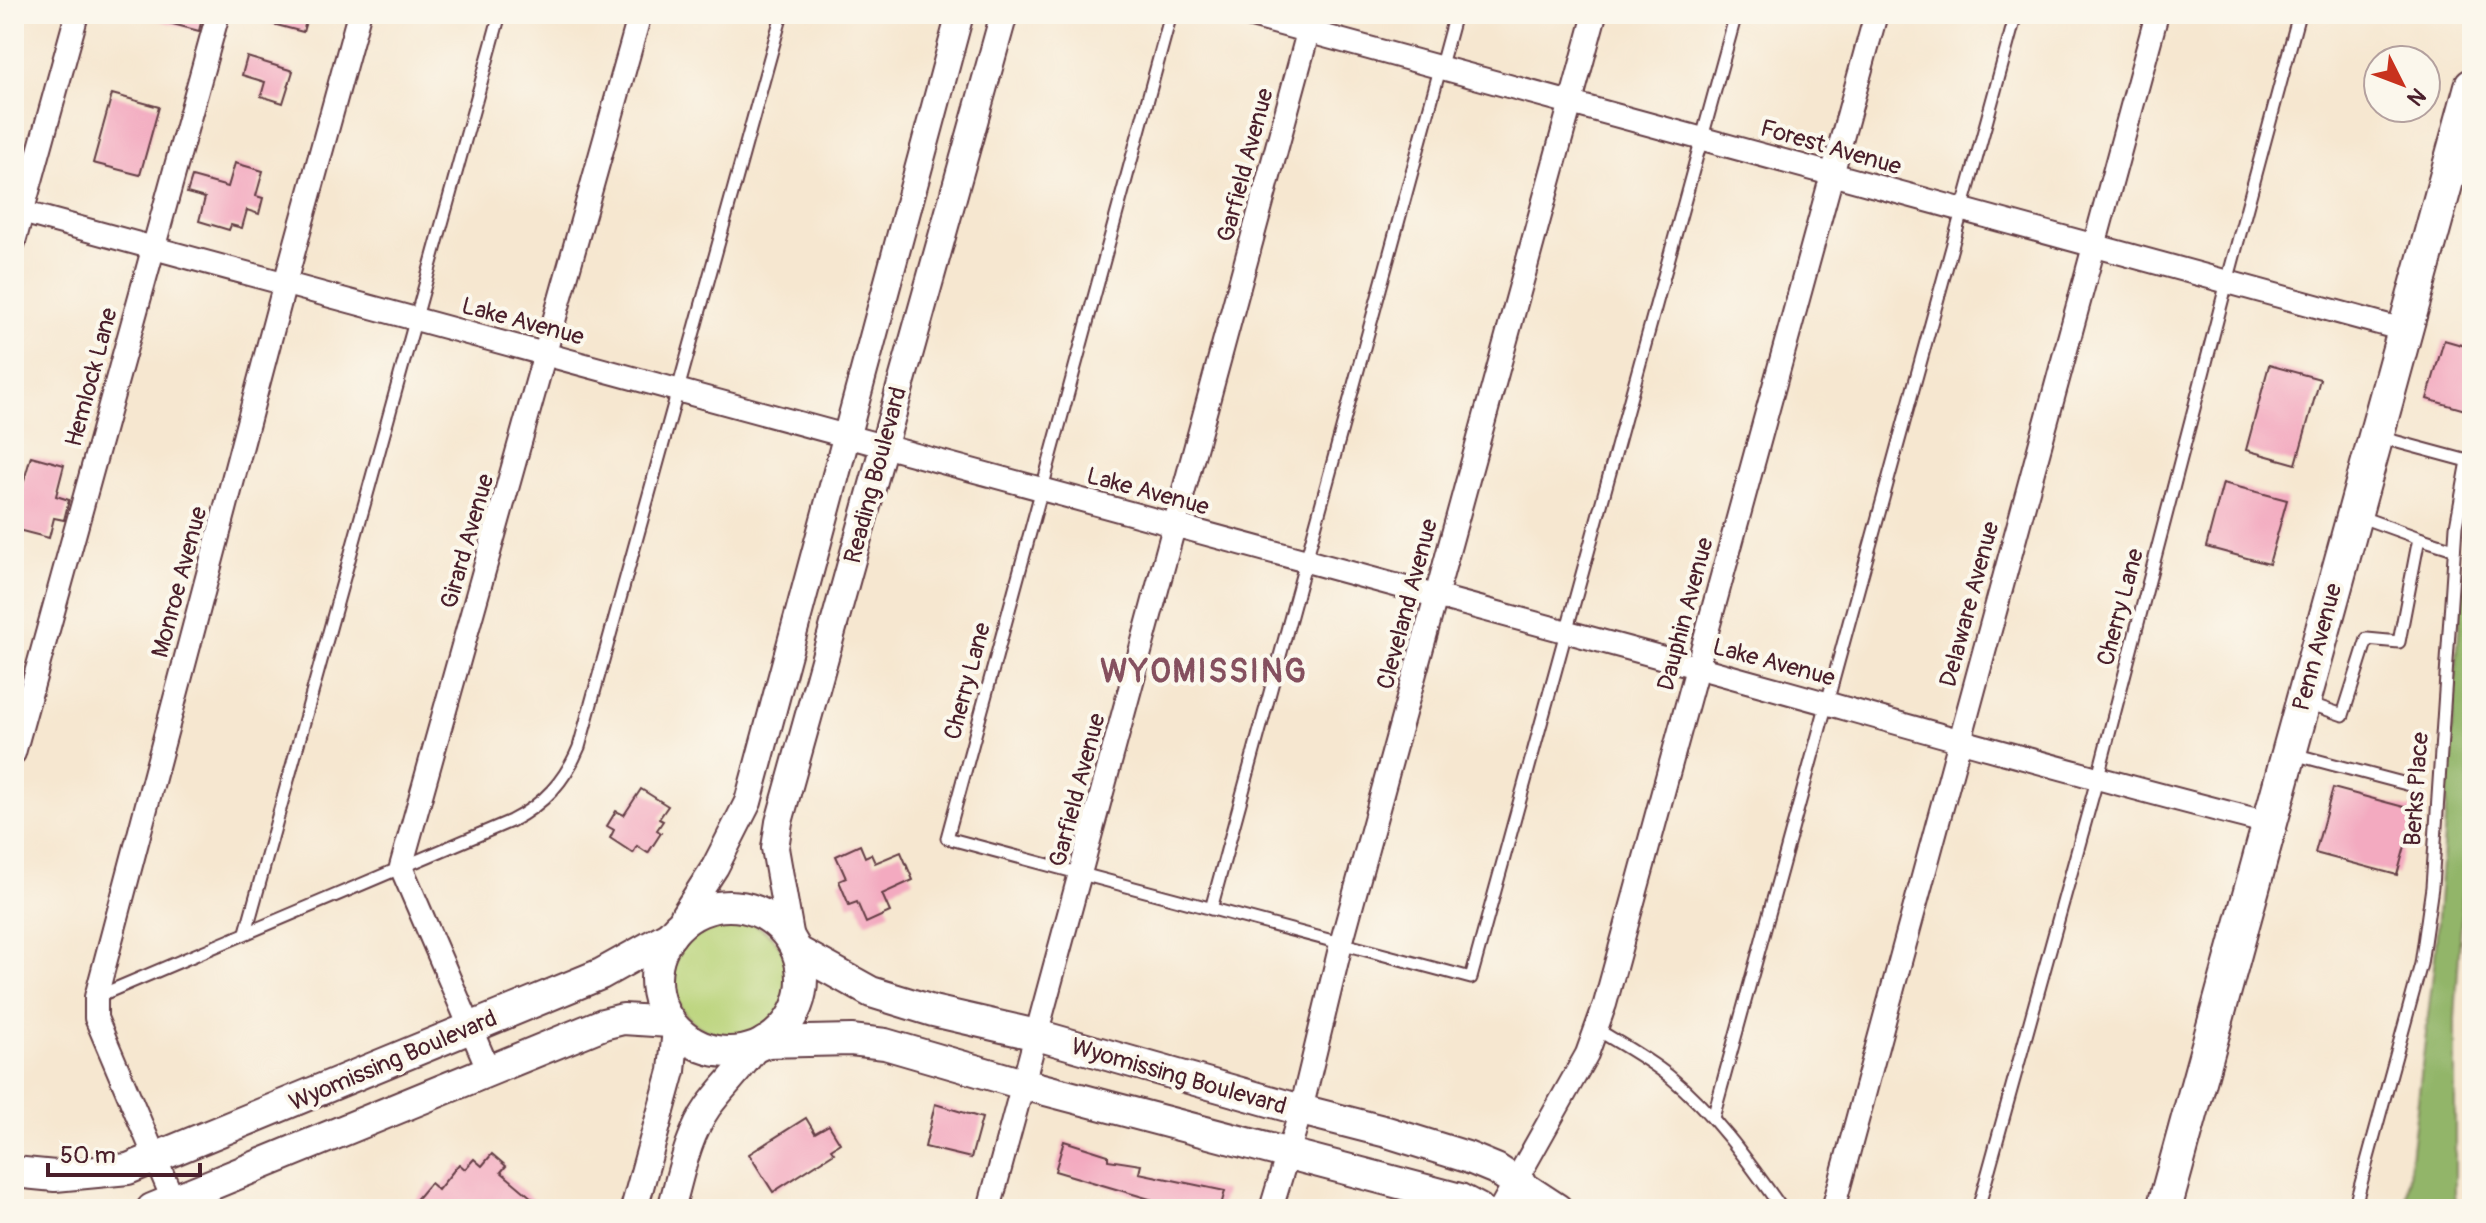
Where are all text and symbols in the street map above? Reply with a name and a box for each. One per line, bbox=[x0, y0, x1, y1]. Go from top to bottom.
north arrow bbox=[2362, 44, 2442, 124]
text: N bbox=[2401, 82, 2432, 112]
street label: Garfield Avenue bbox=[1211, 85, 1280, 245]
street label: Forest Avenue bbox=[1757, 113, 1905, 182]
street label: Lake Avenue bbox=[458, 291, 587, 352]
street label: Hemlock Lane bbox=[59, 304, 124, 450]
street label: Reading Boulevard bbox=[838, 384, 913, 567]
street label: Lake Avenue bbox=[1083, 461, 1212, 522]
street label: Girard Avenue bbox=[434, 470, 501, 612]
street label: Monroe Avenue bbox=[145, 503, 214, 661]
street label: Cleveland Avenue bbox=[1371, 515, 1444, 693]
street label: Delaware Avenue bbox=[1933, 518, 2006, 690]
street label: Dauphin Avenue bbox=[1651, 534, 1720, 694]
street label: Cherry Lane bbox=[2091, 545, 2150, 669]
street label: Penn Avenue bbox=[2287, 580, 2348, 714]
street label: Cherry Lane bbox=[938, 619, 997, 743]
street label: Lake Avenue bbox=[1709, 632, 1838, 693]
district label: WYOMISSING bbox=[1100, 652, 1308, 692]
street label: Garfield Avenue bbox=[1043, 710, 1112, 870]
street label: Berks Place bbox=[2398, 731, 2435, 847]
street label: Wyomissing Boulevard bbox=[285, 1004, 501, 1117]
street label: Wyomissing Boulevard bbox=[1068, 1032, 1290, 1121]
scale bar bbox=[48, 1127, 200, 1177]
text: 50 m bbox=[60, 1141, 116, 1170]

